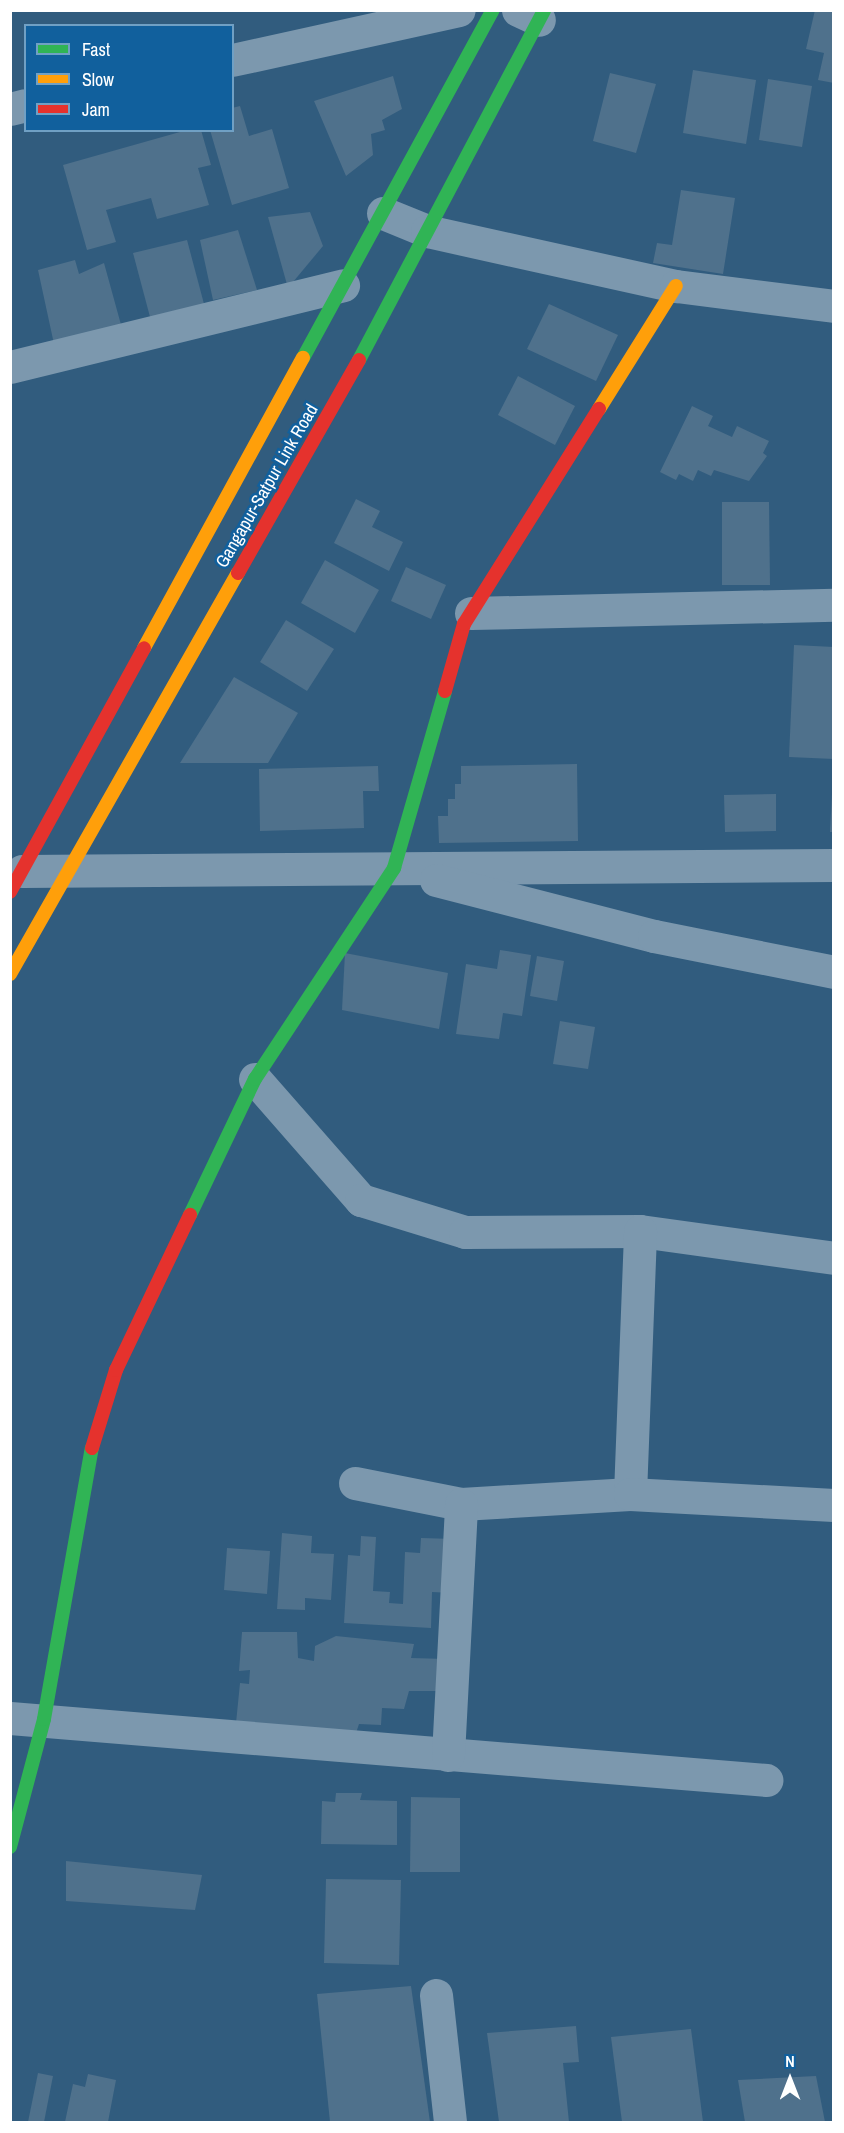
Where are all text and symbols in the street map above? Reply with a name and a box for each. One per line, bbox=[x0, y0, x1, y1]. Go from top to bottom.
legend bbox=[24, 24, 234, 132]
text: Fast bbox=[82, 37, 110, 62]
text: Slow bbox=[82, 67, 114, 92]
text: Jam bbox=[82, 97, 110, 122]
street label: Gangapur-Satpur Link Road bbox=[211, 400, 323, 572]
north arrow bbox=[760, 2049, 820, 2109]
text: N bbox=[785, 2050, 795, 2072]

